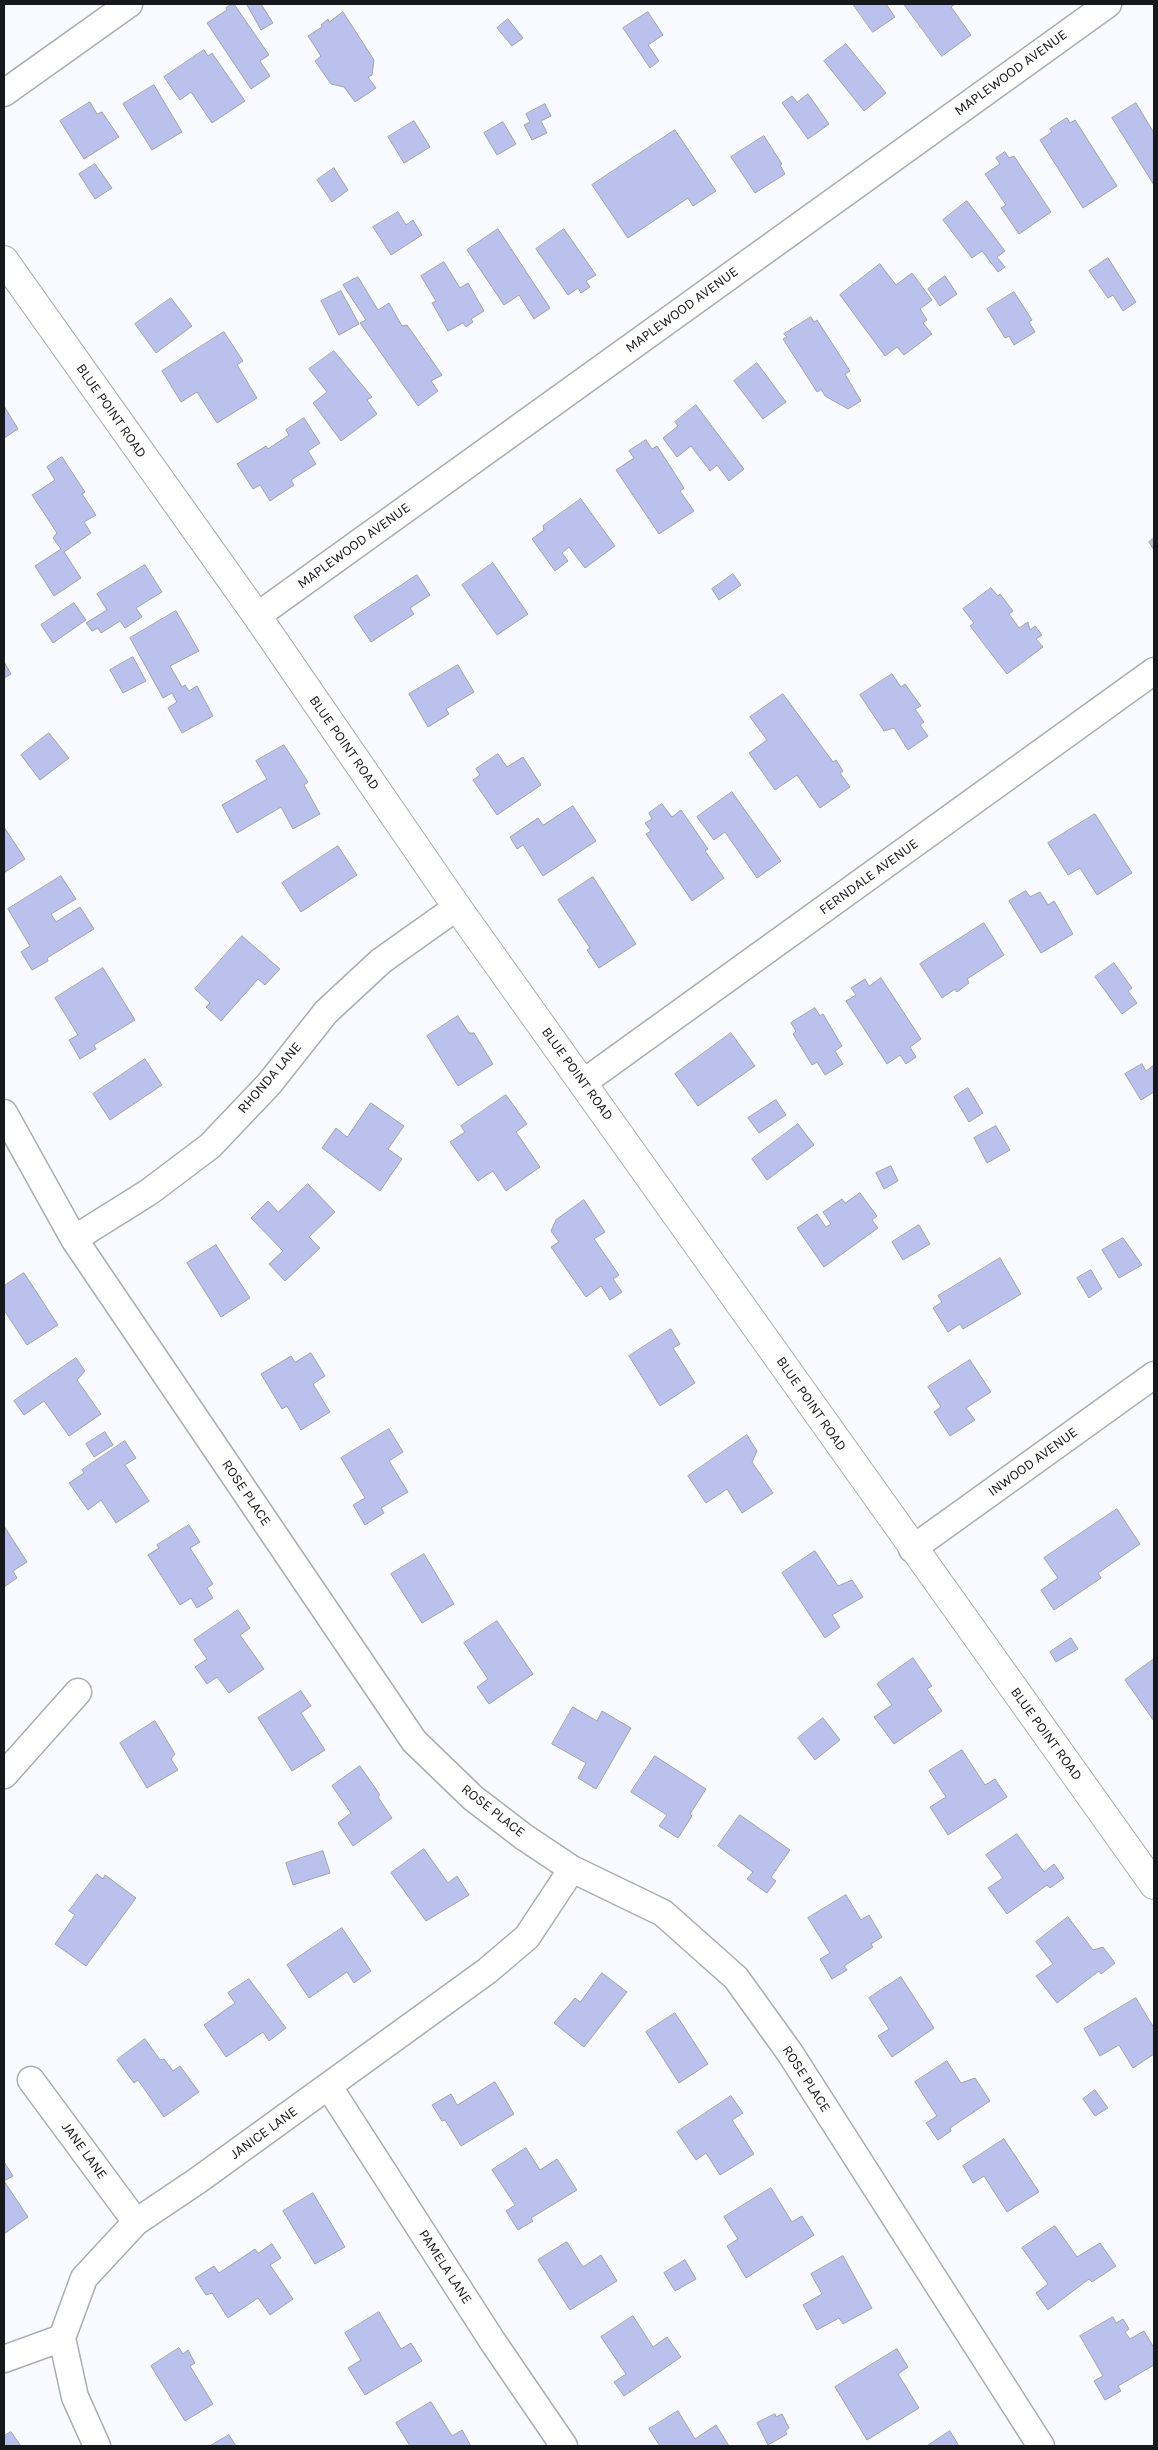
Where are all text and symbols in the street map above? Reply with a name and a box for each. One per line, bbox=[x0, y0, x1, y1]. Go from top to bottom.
street label: MAPLEWOOD AVENUE bbox=[951, 26, 1071, 120]
street label: MAPLEWOOD AVENUE bbox=[622, 263, 742, 357]
street label: BLUE POINT ROAD bbox=[72, 361, 150, 461]
street label: MAPLEWOOD AVENUE bbox=[294, 499, 414, 593]
street label: BLUE POINT ROAD bbox=[305, 693, 383, 793]
street label: FERNDALE AVENUE bbox=[816, 835, 922, 919]
street label: BLUE POINT ROAD bbox=[538, 1024, 616, 1124]
street label: RHONDA LANE bbox=[234, 1039, 306, 1117]
street label: BLUE POINT ROAD bbox=[772, 1354, 850, 1454]
street label: INWOOD AVENUE bbox=[985, 1424, 1081, 1500]
street label: ROSE PLACE bbox=[218, 1457, 274, 1529]
street label: BLUE POINT ROAD bbox=[1007, 1684, 1085, 1784]
street label: ROSE PLACE bbox=[458, 1781, 528, 1841]
street label: ROSE PLACE bbox=[778, 2043, 834, 2115]
street label: JANICE LANE bbox=[227, 2103, 301, 2163]
street label: JANE LANE bbox=[58, 2119, 110, 2183]
street label: PAMELA LANE bbox=[415, 2227, 475, 2307]

